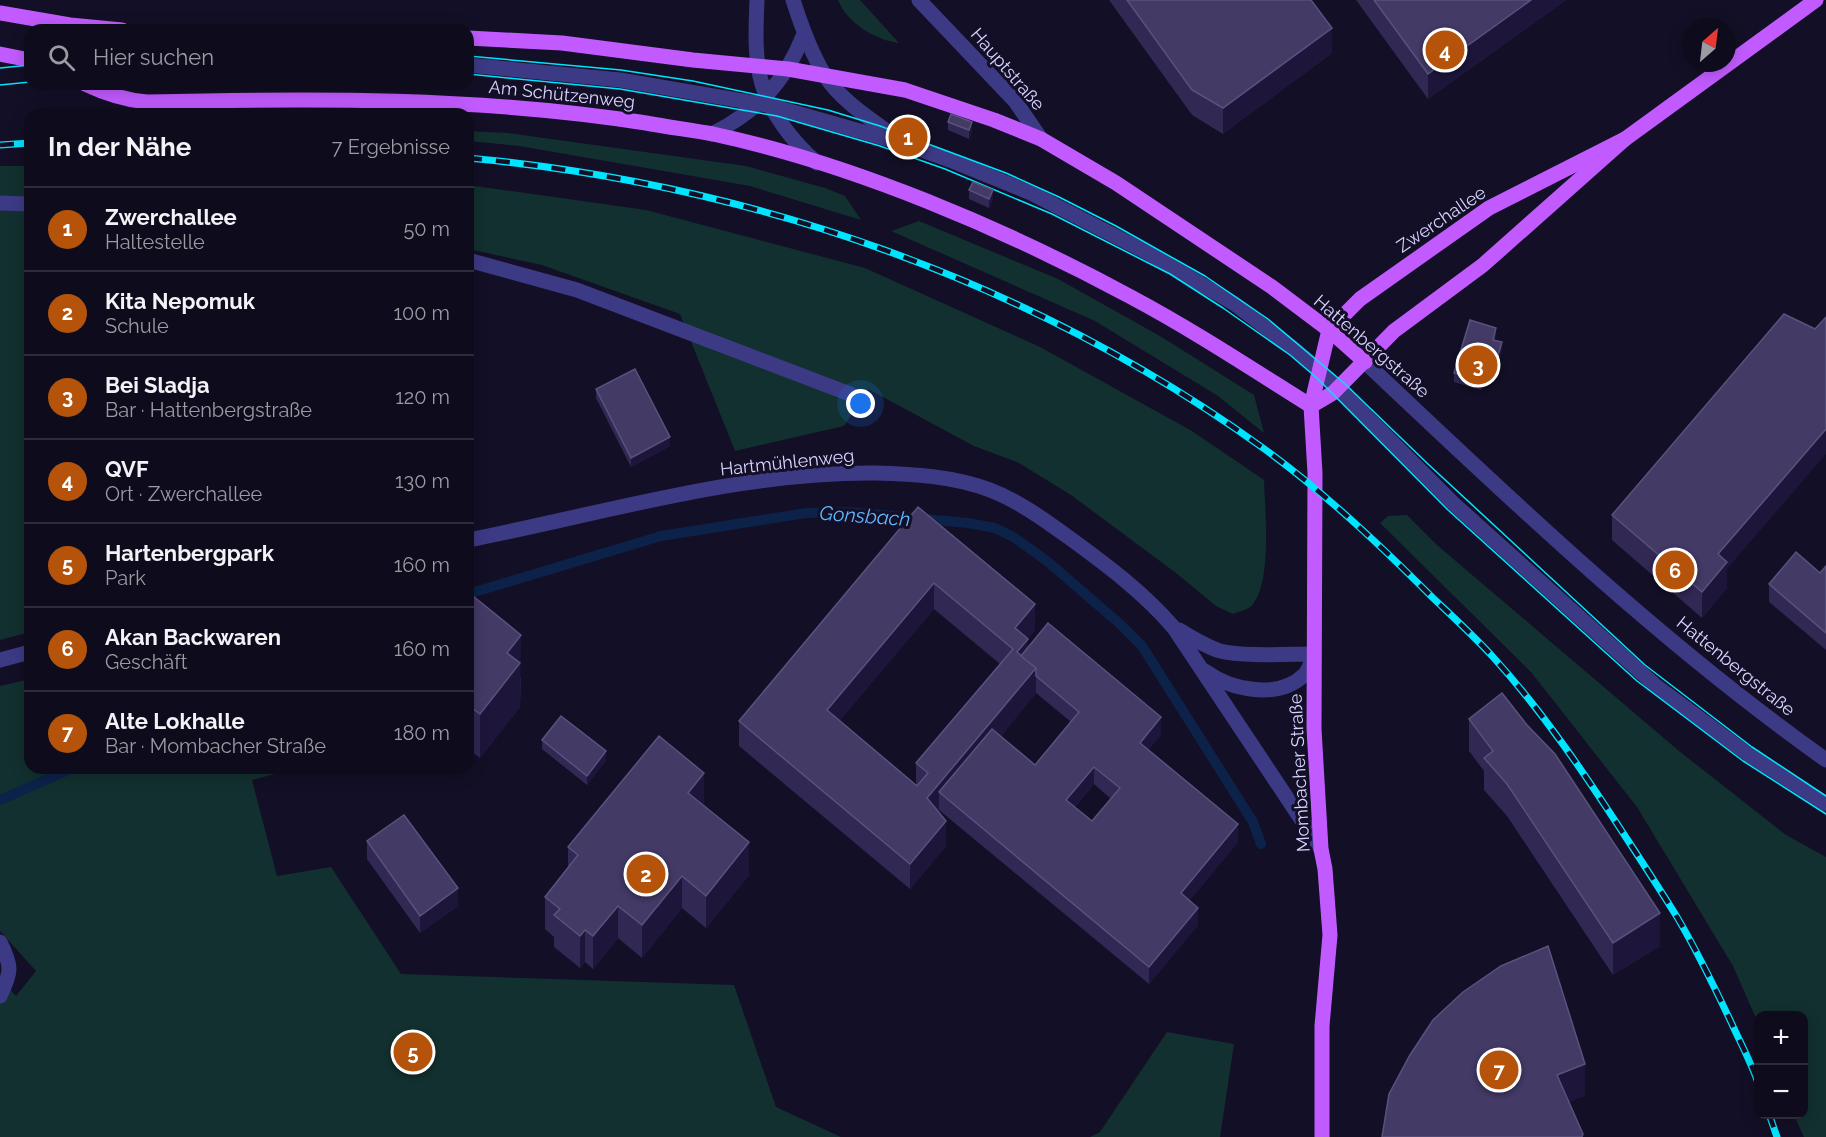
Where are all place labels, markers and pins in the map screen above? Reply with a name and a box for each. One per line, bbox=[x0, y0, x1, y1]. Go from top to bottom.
pin: 4 bbox=[1426, 28, 1464, 72]
pin: 1 bbox=[888, 114, 928, 160]
pin: 3 bbox=[1458, 342, 1498, 388]
pin: 6 bbox=[1656, 548, 1694, 592]
pin: 2 bbox=[626, 852, 666, 896]
pin: 5 bbox=[394, 1030, 432, 1074]
pin: 7 bbox=[1480, 1048, 1518, 1092]

